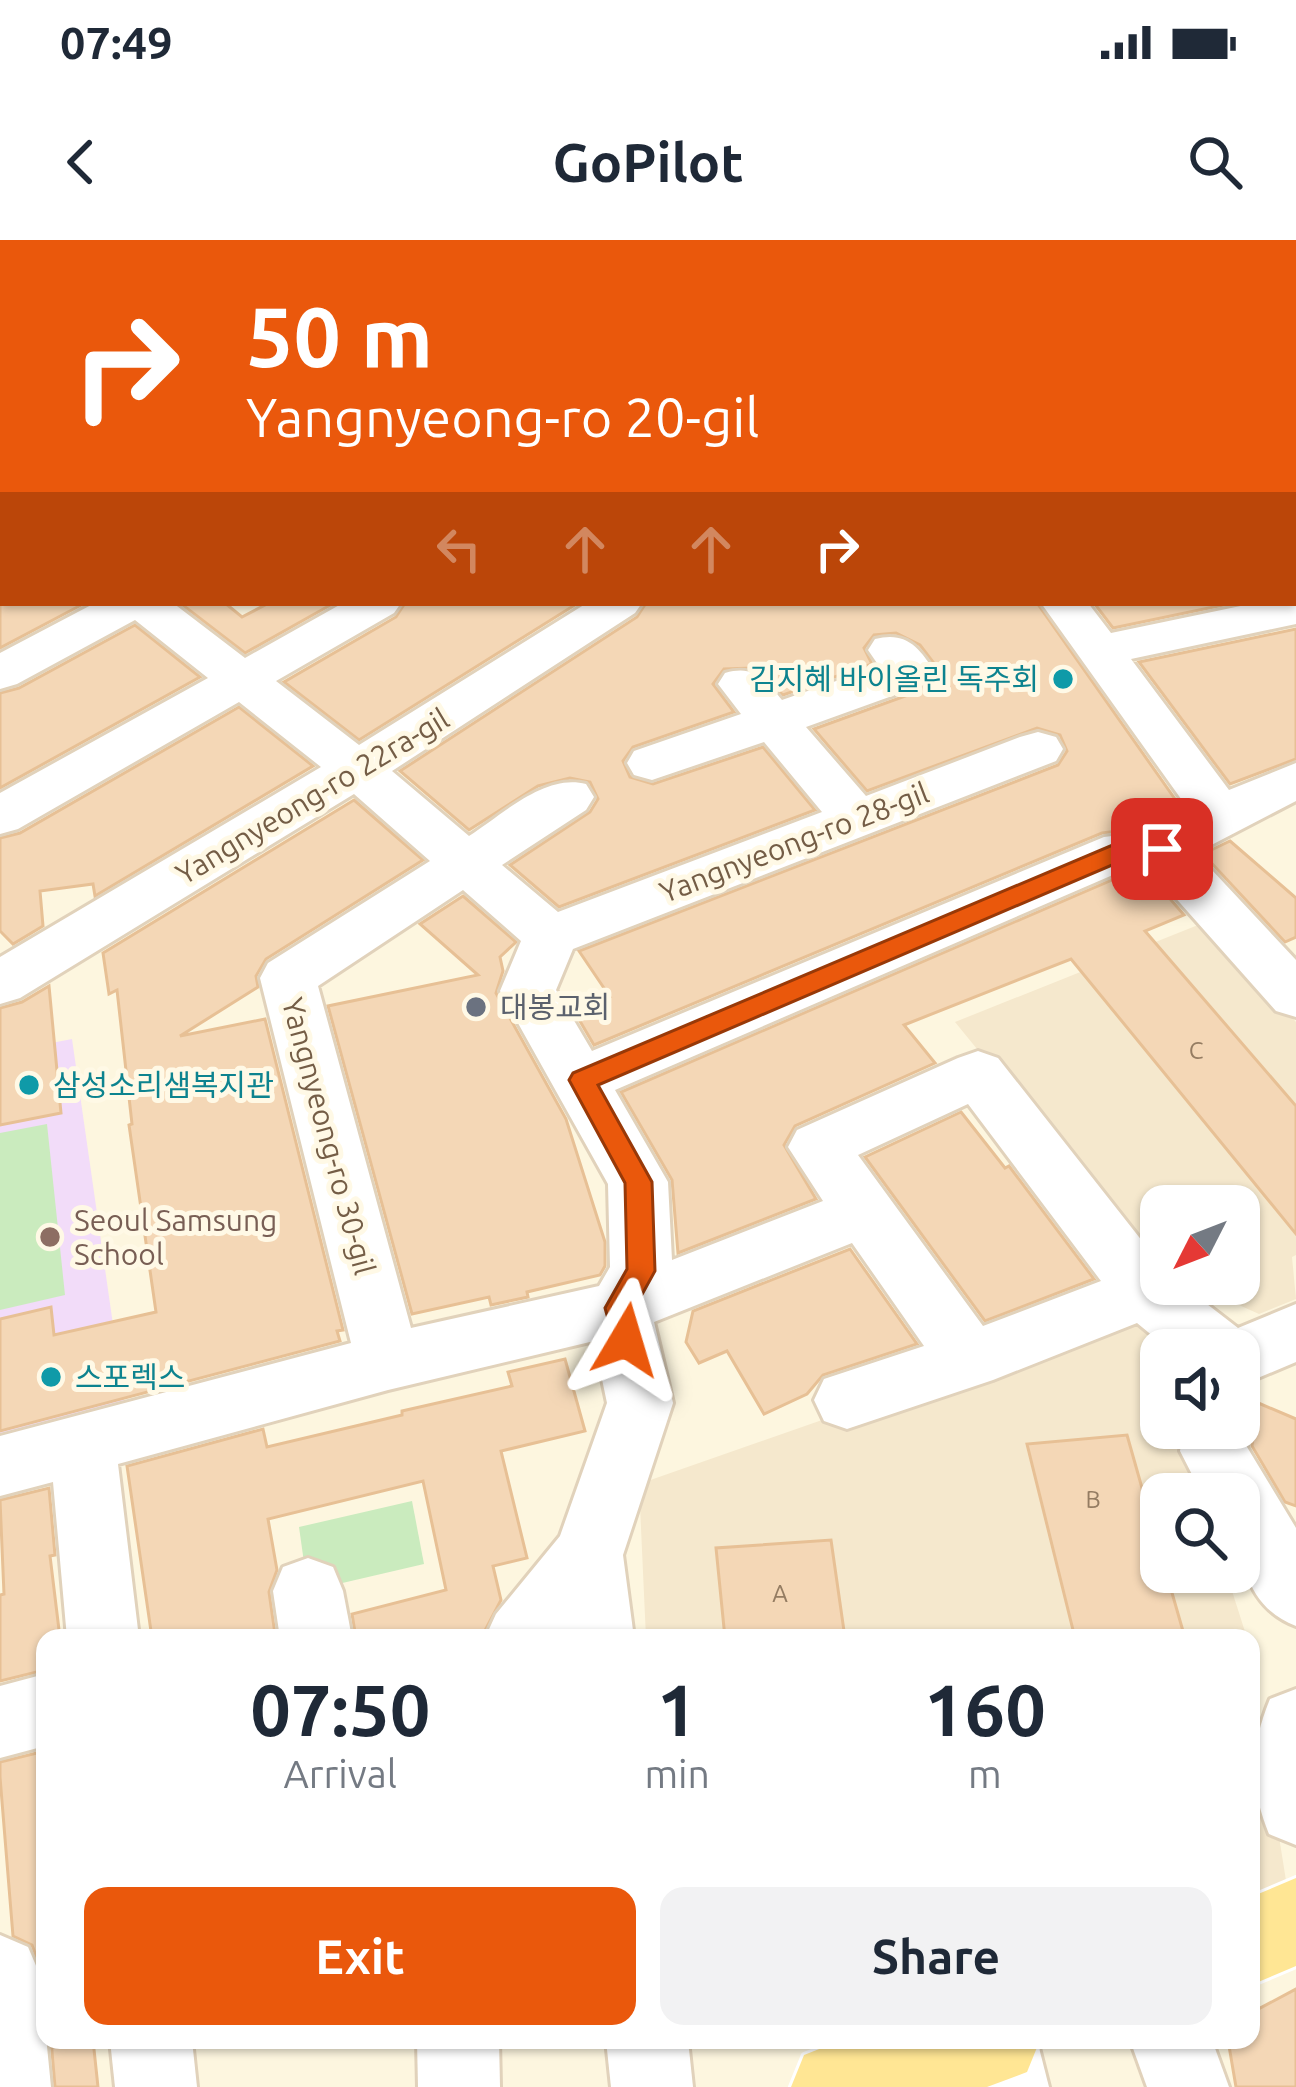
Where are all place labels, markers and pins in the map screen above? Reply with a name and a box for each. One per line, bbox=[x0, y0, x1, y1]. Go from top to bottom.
place label: 김지혜 바이올린 독주회 bbox=[749, 662, 1039, 696]
marker: 김지혜 바이올린 독주회 bbox=[1050, 666, 1076, 692]
pin bbox=[1111, 798, 1213, 900]
place label: 대봉교회 bbox=[500, 990, 610, 1024]
marker: 대봉교회 bbox=[463, 994, 489, 1020]
place label: 삼성소리샘복지관 bbox=[53, 1068, 274, 1102]
marker: 삼성소리샘복지관 bbox=[16, 1072, 42, 1098]
place label: Seoul Samsung School bbox=[74, 1203, 277, 1271]
marker: Seoul Samsung School bbox=[37, 1224, 63, 1250]
place label: 스포렉스 bbox=[75, 1360, 185, 1394]
marker: 스포렉스 bbox=[38, 1364, 64, 1390]

